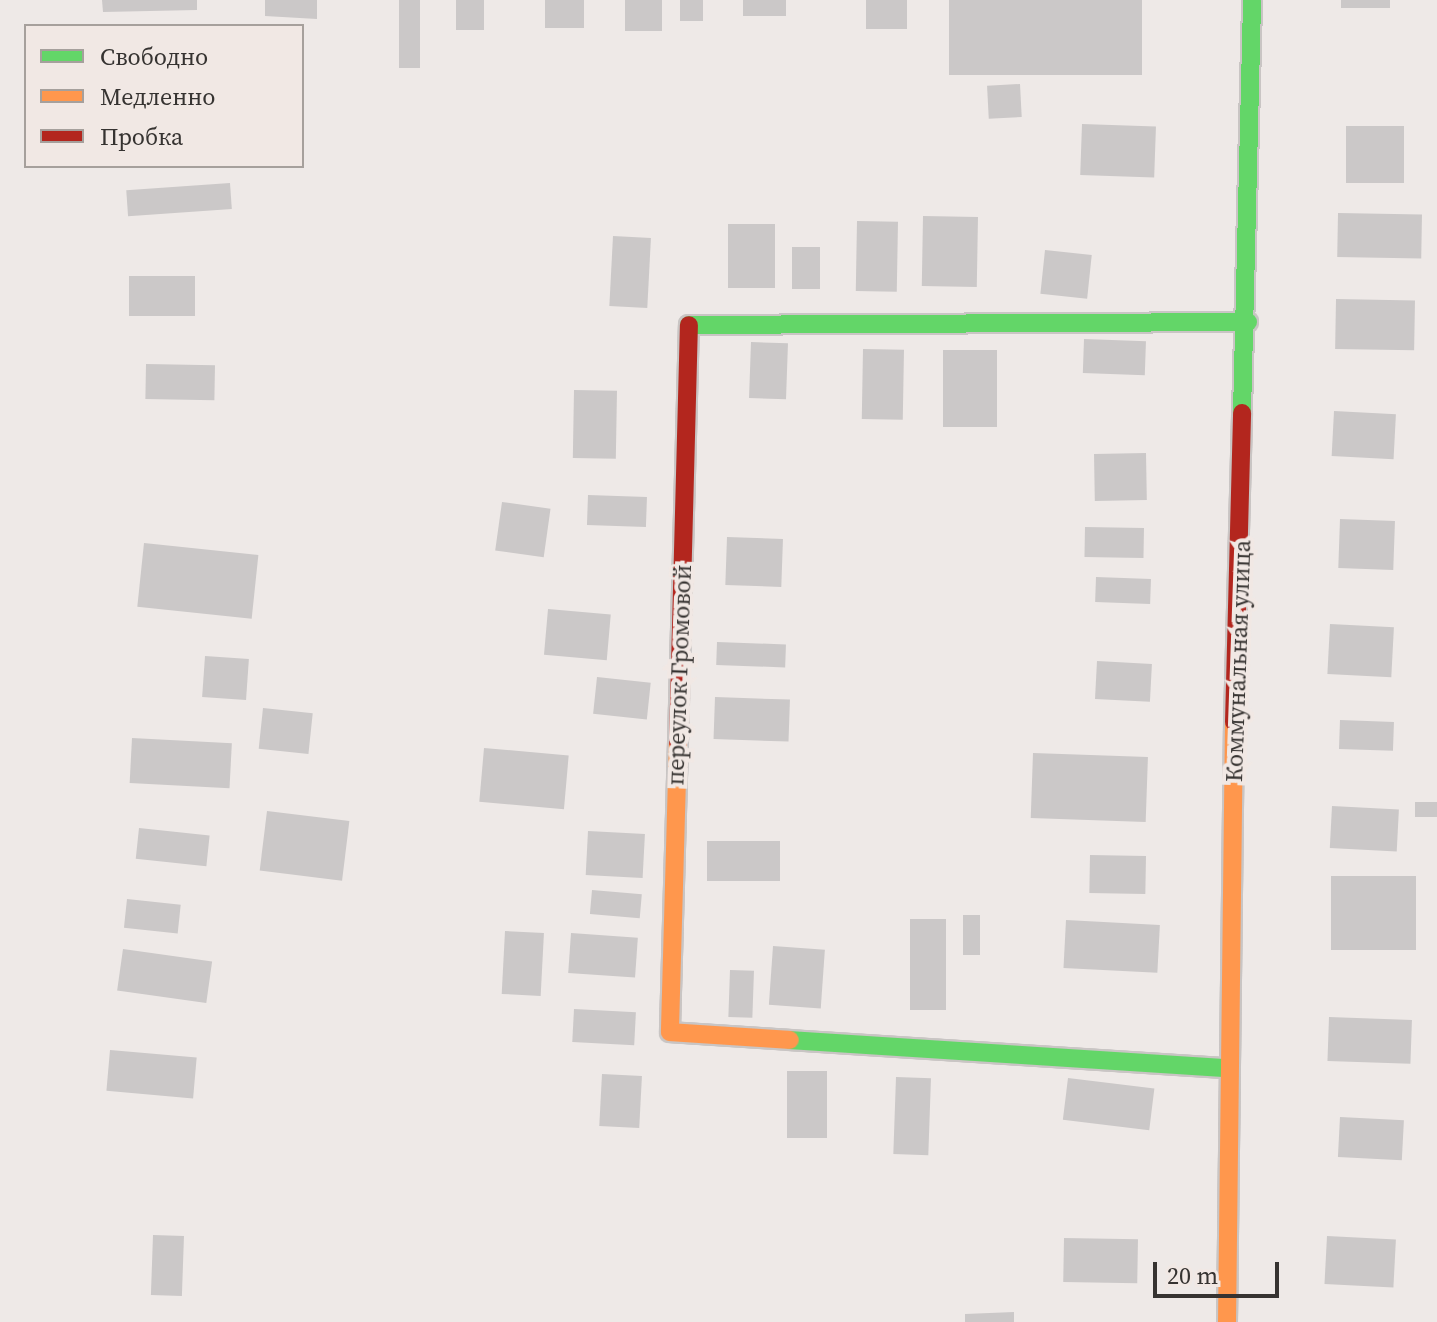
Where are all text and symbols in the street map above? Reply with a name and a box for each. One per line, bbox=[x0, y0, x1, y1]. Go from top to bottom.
legend bbox=[24, 24, 304, 168]
text: Свободно bbox=[100, 40, 208, 73]
text: Медленно bbox=[100, 80, 215, 113]
text: Пробка bbox=[100, 120, 183, 153]
street label: Коммунальная улица bbox=[1219, 539, 1257, 783]
street label: переулок Громовой bbox=[661, 564, 697, 786]
scale bar bbox=[1157, 1246, 1283, 1296]
text: 20 m bbox=[1167, 1259, 1218, 1292]

